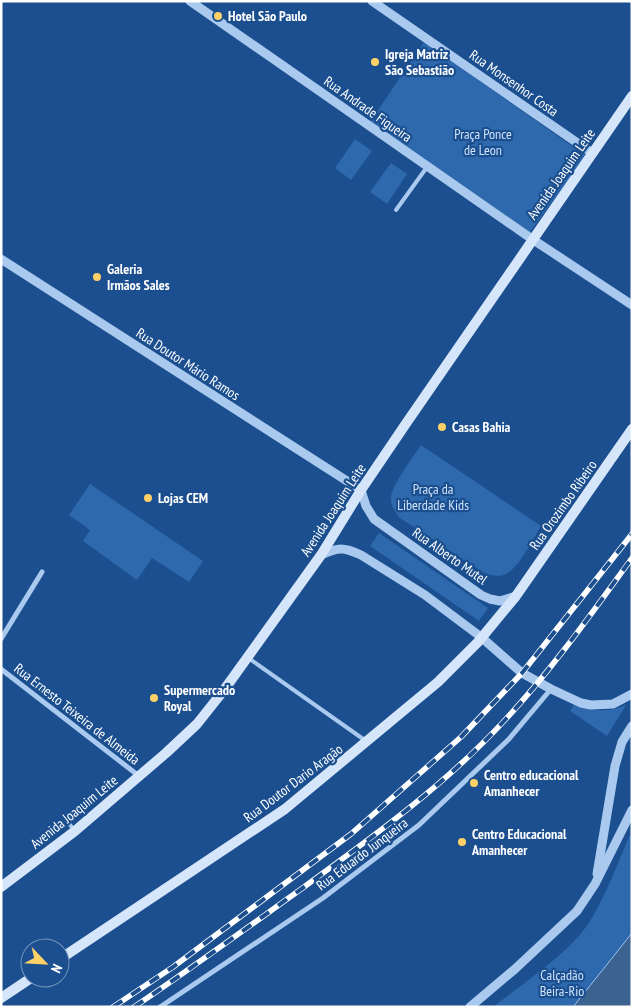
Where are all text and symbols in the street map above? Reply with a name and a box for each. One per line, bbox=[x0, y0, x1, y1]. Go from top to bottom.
place label: Hotel São Paulo bbox=[228, 7, 307, 25]
marker: Hotel São Paulo bbox=[212, 10, 224, 22]
place label: Igreja Matriz São Sebastião bbox=[385, 45, 454, 79]
street label: Rua Monsenhor Costa bbox=[466, 46, 562, 120]
marker: Igreja Matriz São Sebastião bbox=[369, 56, 381, 68]
street label: Rua Andrade Figueira bbox=[321, 72, 415, 146]
park label: Praça Ponce de Leon bbox=[454, 125, 512, 159]
street label: Avenida Joaquim Leite bbox=[523, 125, 599, 223]
place label: Galeria Irmãos Sales bbox=[107, 260, 170, 294]
marker: Galeria Irmãos Sales bbox=[91, 271, 103, 283]
street label: Rua Doutor Mário Ramos bbox=[133, 324, 243, 404]
place label: Casas Bahia bbox=[452, 418, 511, 436]
marker: Casas Bahia bbox=[436, 421, 448, 433]
street label: Rua Orozimbo Ribeiro bbox=[525, 457, 601, 553]
street label: Avenida Joaquim Leite bbox=[296, 460, 370, 560]
park label: Praça da Liberdade Kids bbox=[397, 480, 469, 514]
place label: Lojas CEM bbox=[158, 489, 208, 507]
marker: Lojas CEM bbox=[142, 492, 154, 504]
street label: Rua Alberto Mutel bbox=[409, 524, 492, 589]
street label: Rua Ernesto Teixeira de Almeida bbox=[11, 659, 143, 769]
place label: Supermercado Royal bbox=[164, 681, 235, 715]
marker: Supermercado Royal bbox=[148, 692, 160, 704]
street label: Rua Doutor Dario Aragão bbox=[240, 740, 346, 826]
place label: Centro educacional Amanhecer bbox=[483, 766, 579, 800]
street label: Avenida Joaquim Leite bbox=[27, 771, 121, 853]
marker: Centro educacional Amanhecer bbox=[468, 777, 480, 789]
street label: Rua Eduardo Junqueira bbox=[313, 814, 411, 894]
place label: Centro Educacional Amanhecer bbox=[471, 825, 567, 859]
marker: Centro Educacional Amanhecer bbox=[456, 836, 468, 848]
north arrow bbox=[20, 938, 70, 988]
text: N bbox=[47, 961, 67, 976]
park label: Calçadão Beira-Rio bbox=[540, 966, 584, 1000]

